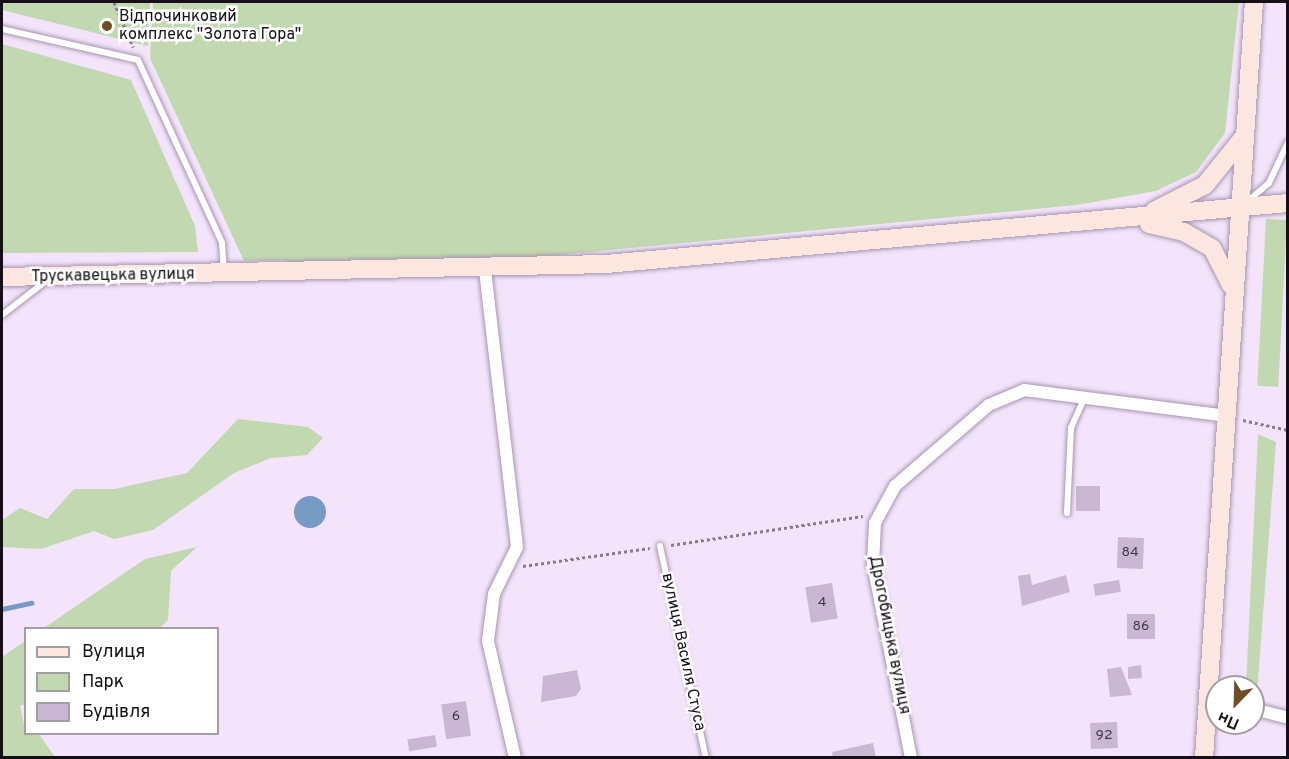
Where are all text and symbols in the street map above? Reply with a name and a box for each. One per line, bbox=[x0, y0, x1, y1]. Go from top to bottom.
place label: Відпочинковий комплекс "Золота Гора" bbox=[119, 7, 301, 45]
marker: Відпочинковий комплекс "Золота Гора" bbox=[100, 19, 114, 33]
street label: Трускавецька вулиця bbox=[31, 265, 195, 287]
house number: 84 bbox=[1121, 545, 1139, 561]
street label: Дрогобицька вулиця bbox=[864, 554, 914, 716]
street label: вулиця Василя Стуса bbox=[657, 571, 709, 733]
house number: 4 bbox=[818, 595, 826, 611]
house number: 86 bbox=[1133, 619, 1149, 635]
legend bbox=[24, 627, 219, 735]
text: Вулиця bbox=[82, 641, 145, 664]
text: Парк bbox=[82, 671, 124, 694]
north arrow bbox=[1205, 675, 1265, 735]
text: Будівля bbox=[82, 701, 150, 724]
text: Пн bbox=[1215, 706, 1243, 733]
house number: 6 bbox=[452, 709, 460, 725]
house number: 92 bbox=[1096, 728, 1112, 744]

